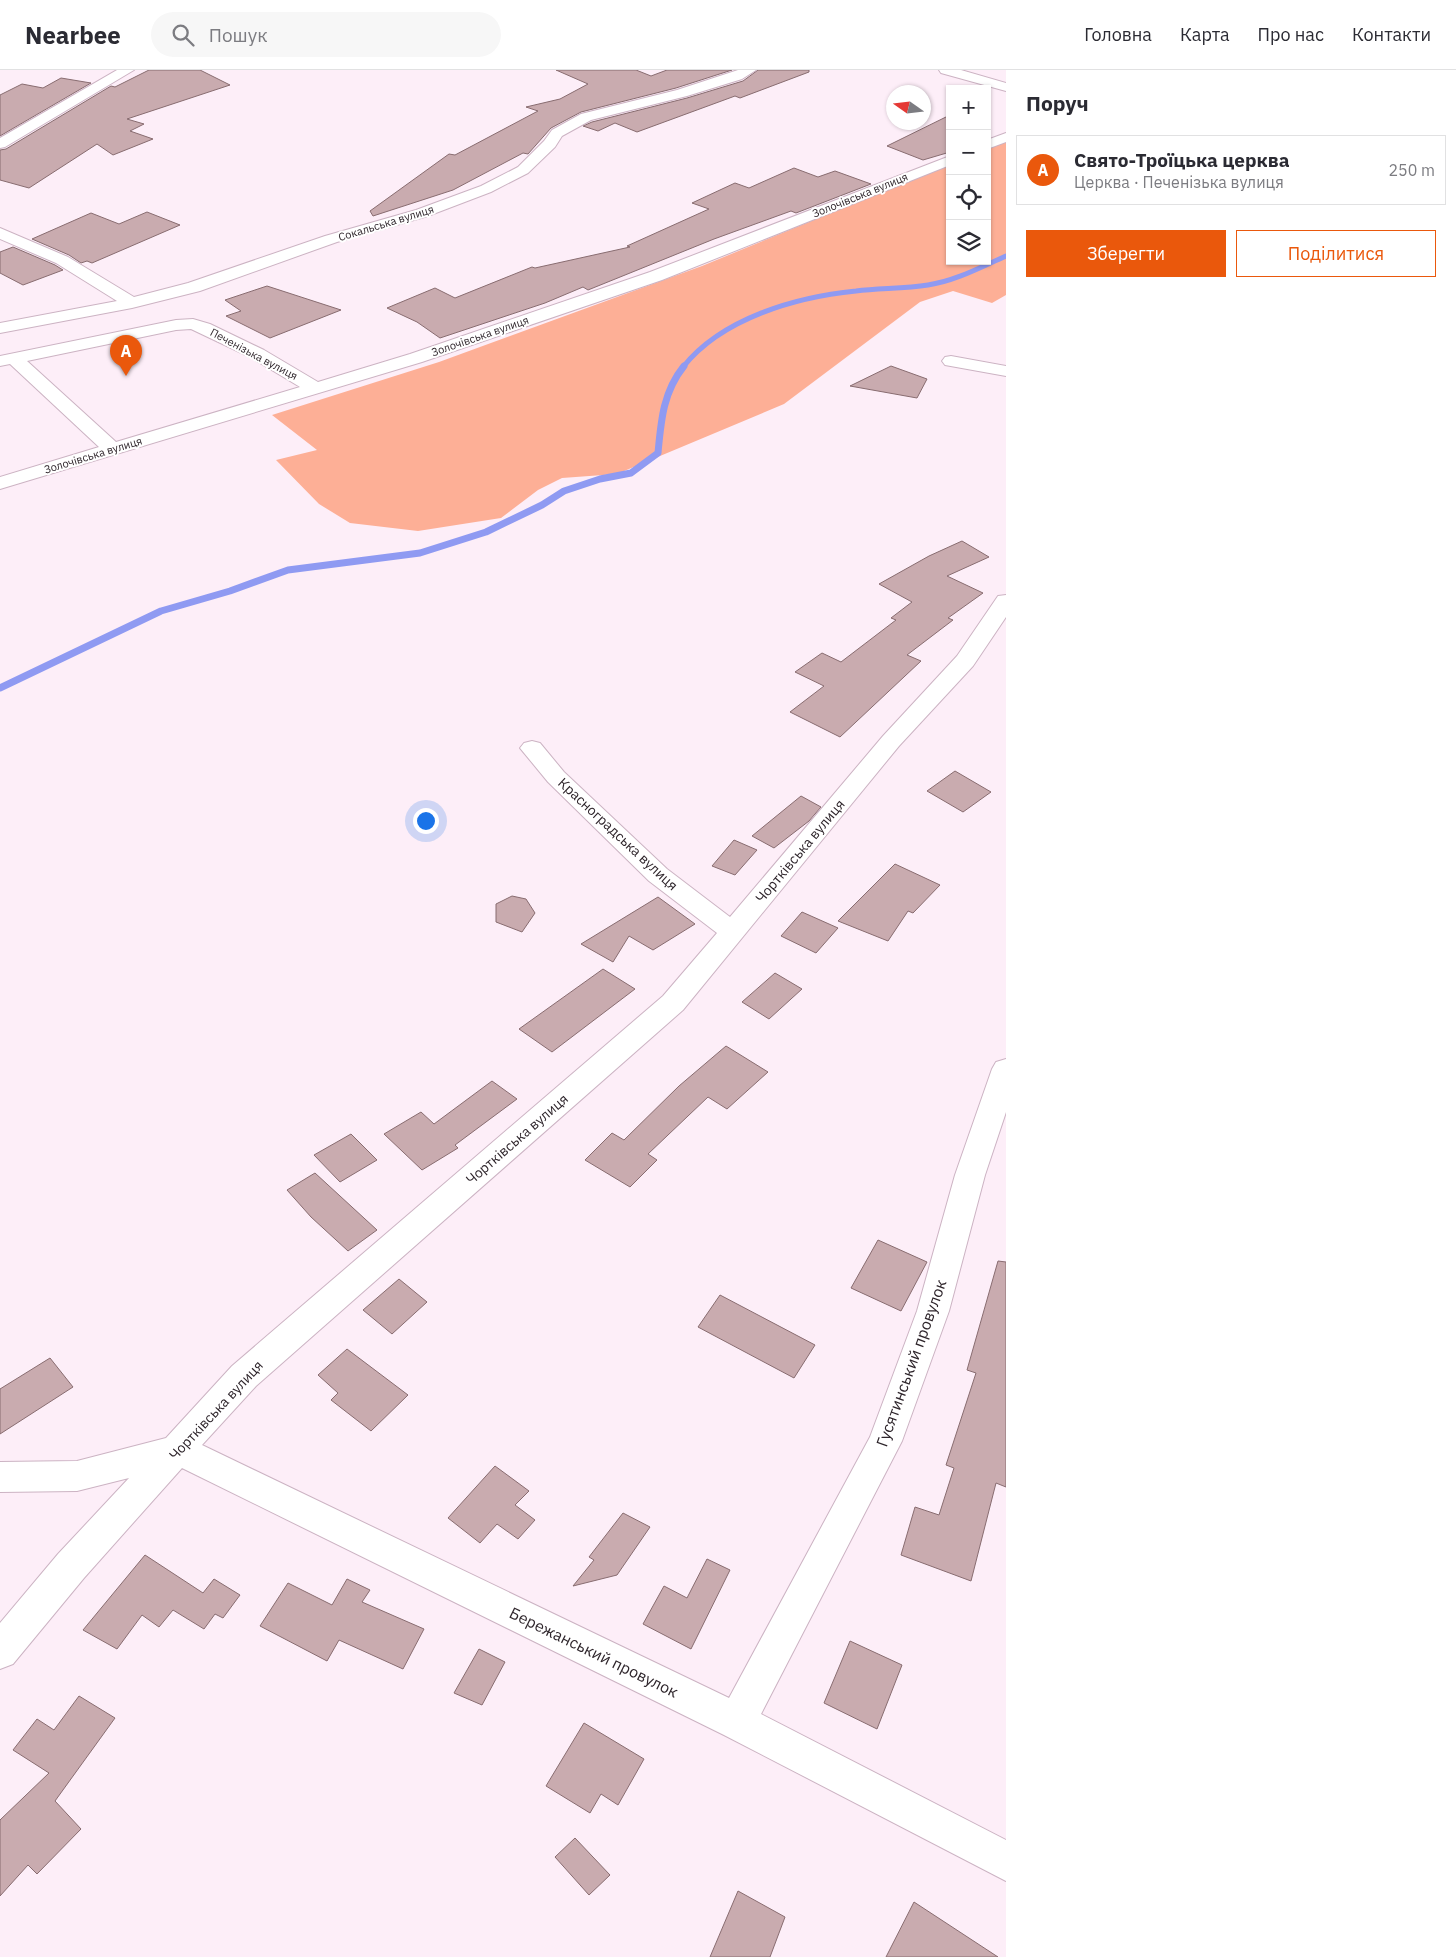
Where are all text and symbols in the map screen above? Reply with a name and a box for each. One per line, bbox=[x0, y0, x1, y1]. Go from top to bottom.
search box bbox=[151, 12, 501, 57]
text: Nearbee bbox=[25, 19, 121, 51]
icon: search bbox=[169, 21, 197, 49]
text: Пошук bbox=[209, 23, 268, 47]
text: Головна bbox=[1084, 23, 1152, 46]
text: Карта bbox=[1180, 23, 1230, 46]
text: Про нас bbox=[1258, 23, 1324, 46]
text: Контакти bbox=[1352, 23, 1431, 46]
north arrow bbox=[886, 85, 931, 130]
map controls bbox=[946, 85, 991, 265]
button: + bbox=[946, 85, 991, 130]
text: Поруч bbox=[1026, 89, 1089, 117]
button: − bbox=[946, 130, 991, 175]
text: Свято-Троїцька церква bbox=[1074, 148, 1290, 172]
text: A bbox=[1038, 160, 1048, 180]
text: 250 m bbox=[1388, 160, 1435, 180]
street label: Золочівська вулиця bbox=[810, 169, 910, 221]
text: Церква · Печенізька вулиця bbox=[1074, 172, 1284, 192]
button: locate bbox=[946, 175, 991, 220]
street label: Сокальська вулиця bbox=[337, 202, 435, 244]
button: layers bbox=[946, 220, 991, 265]
button: Зберегти bbox=[1026, 230, 1226, 277]
button: Поділитися bbox=[1236, 230, 1436, 277]
street label: Золочівська вулиця bbox=[429, 313, 531, 359]
street label: Печенізька вулиця bbox=[208, 325, 300, 383]
pin: A bbox=[110, 335, 142, 376]
street label: Золочівська вулиця bbox=[42, 433, 144, 477]
street label: Красноградська вулиця bbox=[554, 774, 682, 894]
street label: Чортківська вулиця bbox=[751, 796, 849, 906]
your location bbox=[413, 808, 439, 834]
street label: Чортківська вулиця bbox=[462, 1090, 572, 1188]
street label: Гусятинський провулок bbox=[871, 1276, 951, 1449]
street label: Чортківська вулиця bbox=[165, 1356, 267, 1464]
street label: Бережанський провулок bbox=[506, 1602, 682, 1702]

